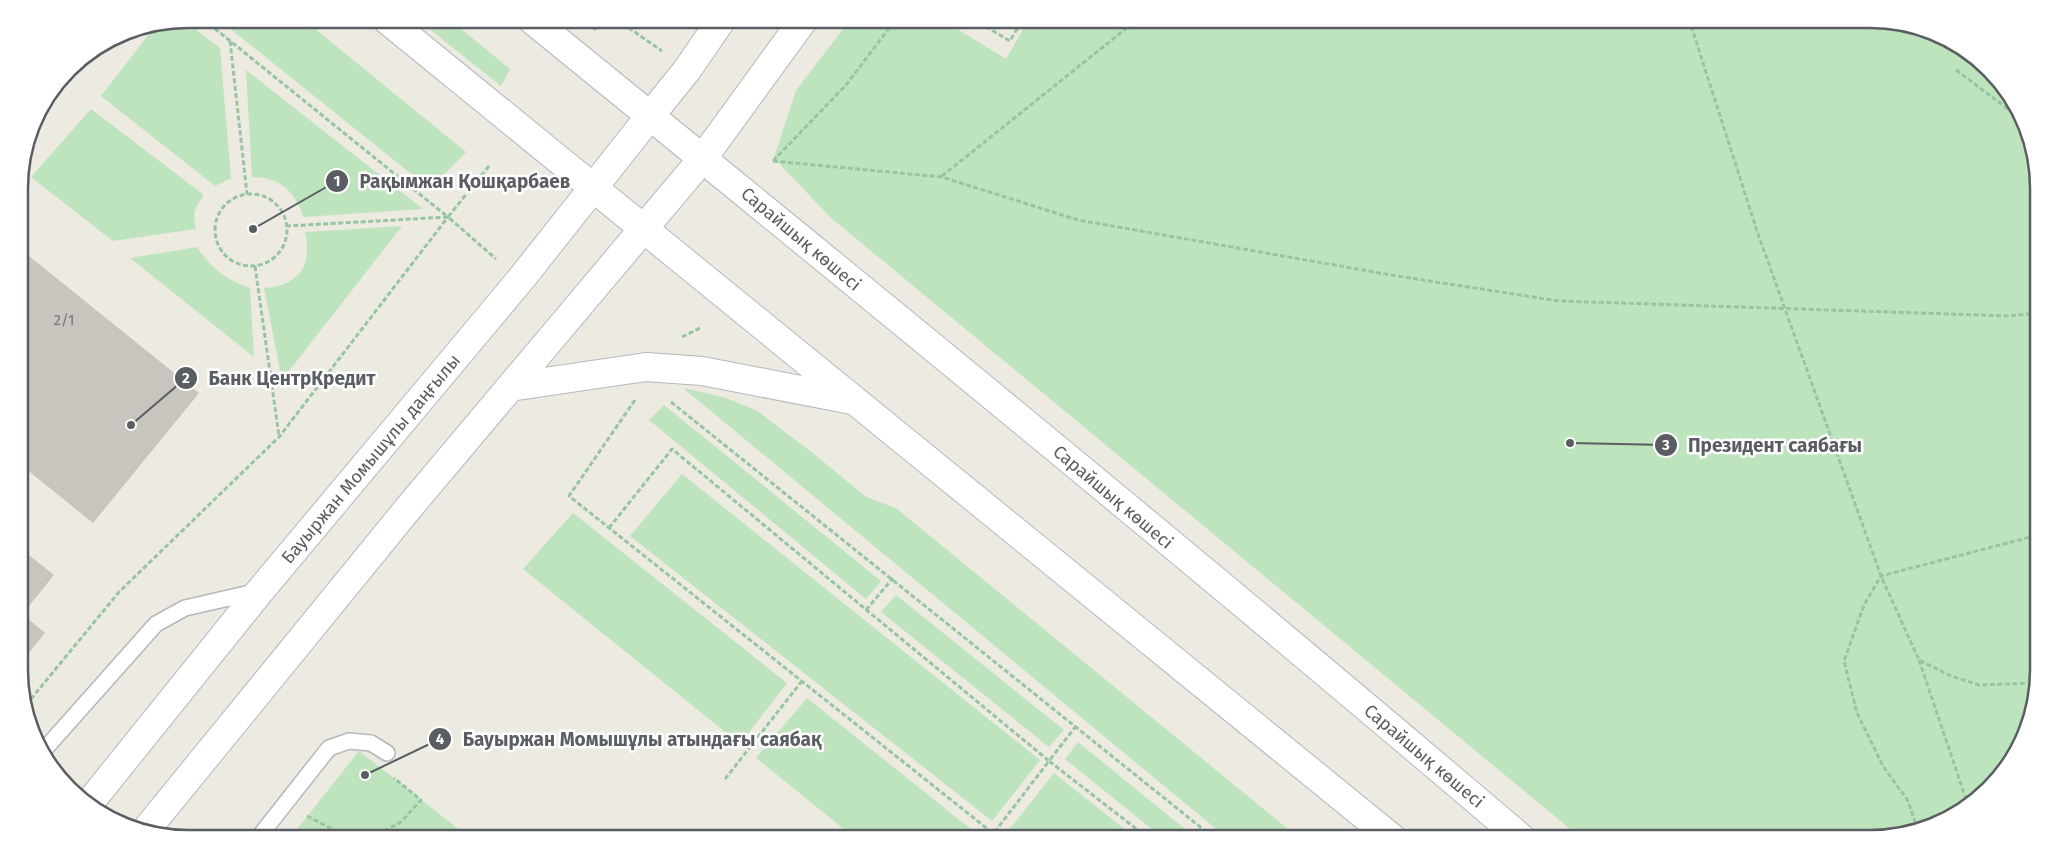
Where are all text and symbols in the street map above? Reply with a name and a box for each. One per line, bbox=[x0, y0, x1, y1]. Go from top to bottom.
callout: Рақымжан Қошқарбаев bbox=[325, 164, 580, 198]
text: Рақымжан Қошқарбаев bbox=[360, 170, 570, 193]
text: 1 bbox=[334, 172, 340, 190]
street label: Сарайшық көшесі bbox=[736, 182, 866, 296]
house number: 2/1 bbox=[54, 311, 74, 329]
street label: Бауыржан Момышұлы даңғылы bbox=[277, 350, 465, 568]
callout: Банк ЦентрКредит bbox=[173, 361, 385, 395]
text: Банк ЦентрКредит bbox=[209, 367, 377, 390]
text: 2 bbox=[182, 369, 190, 387]
callout: Президент саябағы bbox=[1653, 428, 1872, 462]
text: Президент саябағы bbox=[1688, 434, 1862, 457]
text: 3 bbox=[1661, 436, 1670, 454]
street label: Сарайшық көшесі bbox=[1048, 440, 1178, 554]
street label: Сарайшық көшесі bbox=[1359, 699, 1489, 813]
callout: Бауыржан Момышұлы атындағы саябақ bbox=[427, 722, 831, 756]
text: Бауыржан Момышұлы атындағы саябақ bbox=[463, 728, 822, 751]
text: 4 bbox=[436, 730, 445, 748]

